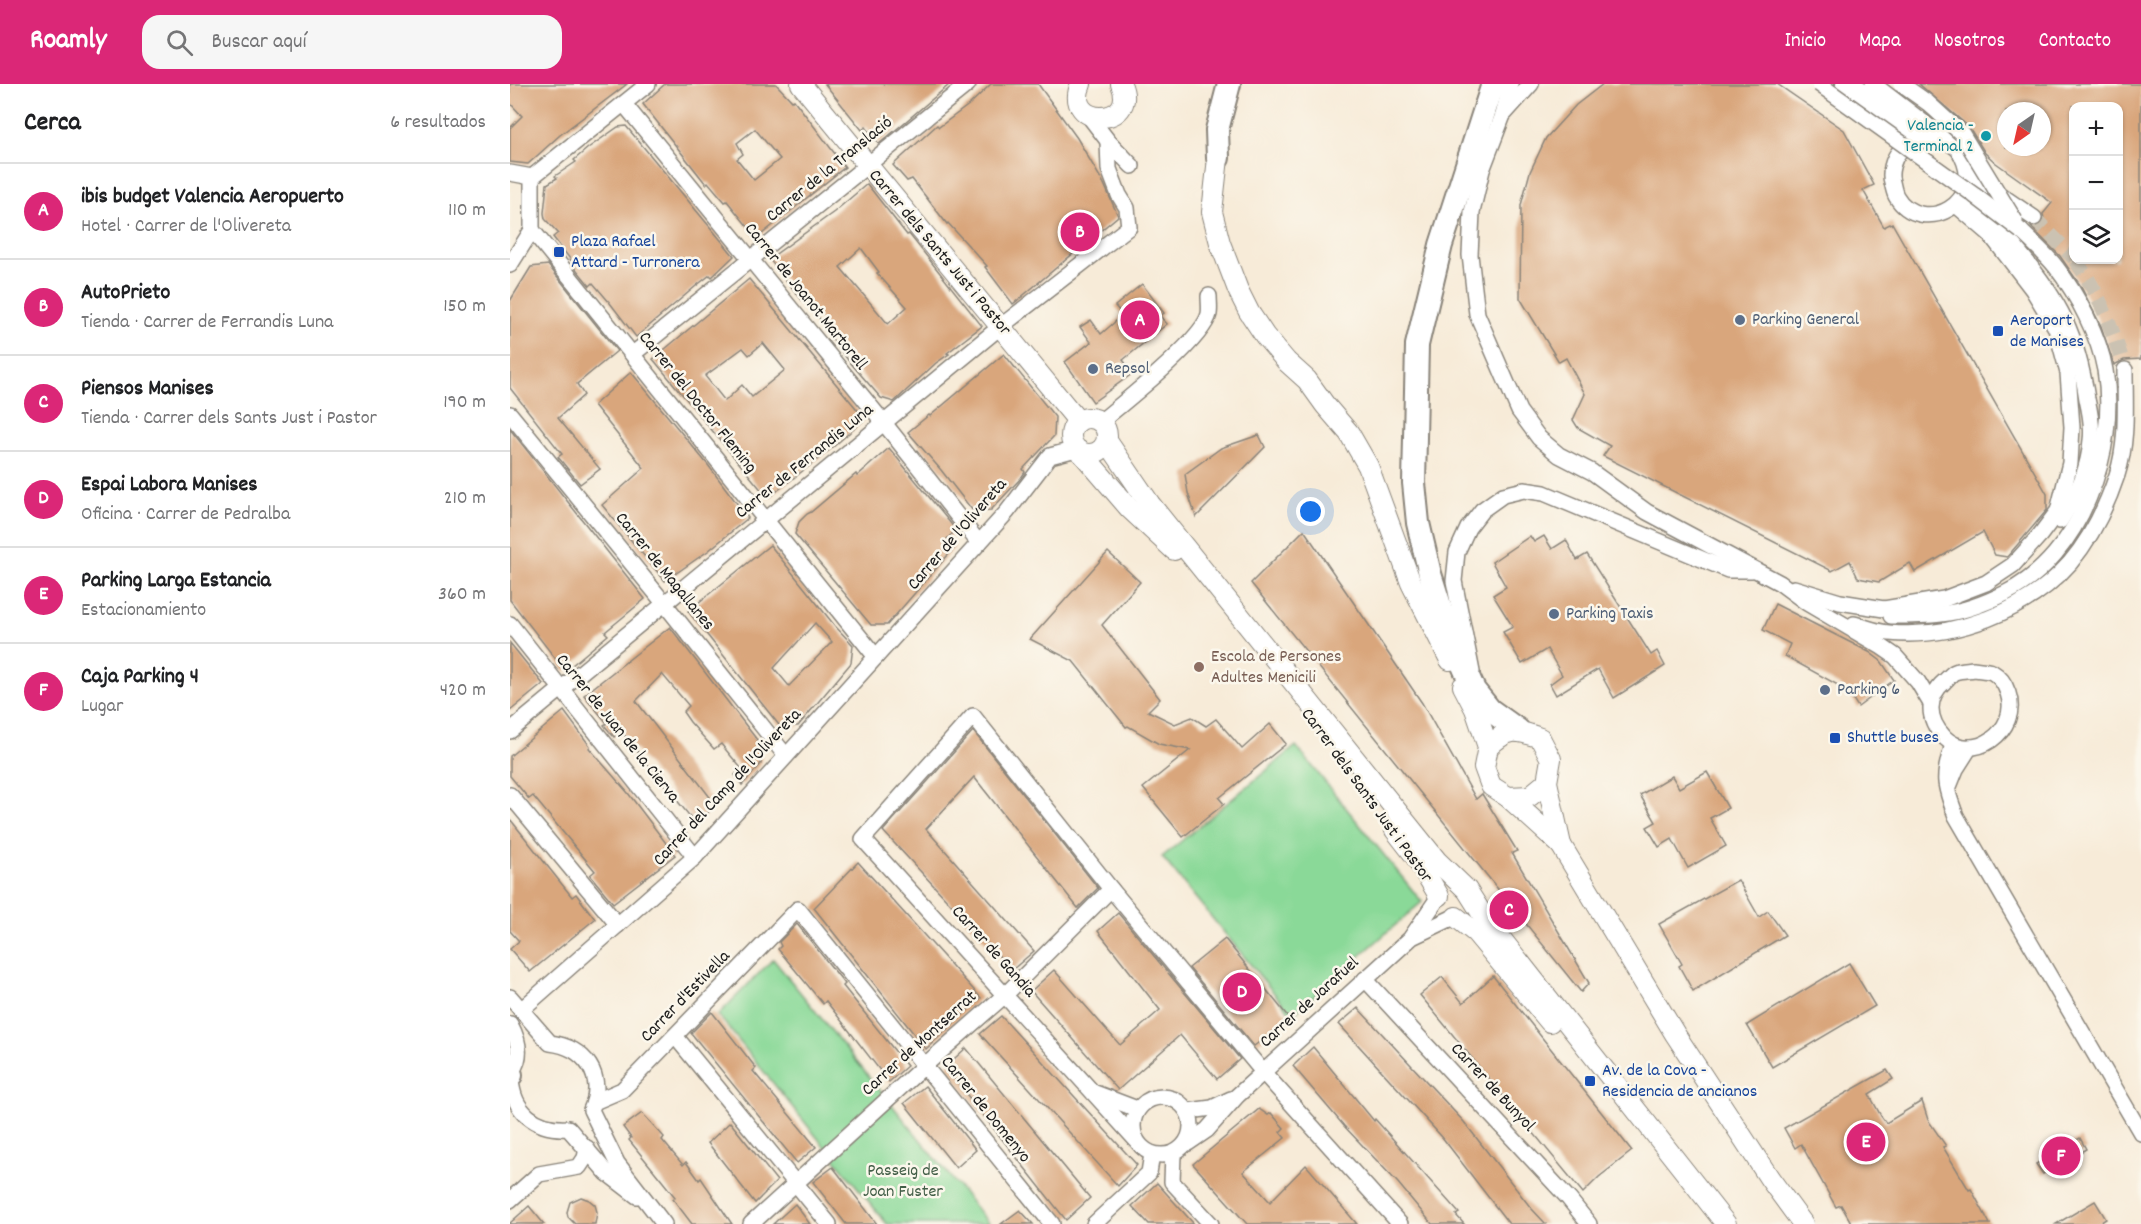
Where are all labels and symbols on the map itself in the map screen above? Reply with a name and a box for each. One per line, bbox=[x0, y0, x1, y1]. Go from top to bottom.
north arrow bbox=[1997, 102, 2051, 156]
street label: Carrer de la Translació bbox=[761, 111, 899, 229]
place label: Valencia - Terminal 2 bbox=[1904, 114, 1974, 160]
marker: Valencia - Terminal 2 bbox=[1979, 129, 1993, 143]
street label: Carrer dels Sants Just i Pastor bbox=[862, 164, 1016, 342]
pin: B bbox=[1060, 210, 1100, 254]
street label: Carrer de Joanot Martorell bbox=[738, 218, 873, 377]
place label: Plaza Rafael Attard - Turronera bbox=[571, 230, 700, 276]
marker: Plaza Rafael Attard - Turronera bbox=[552, 245, 566, 259]
pin: A bbox=[1120, 298, 1160, 342]
place label: Parking General bbox=[1752, 308, 1860, 333]
place label: Aeroport de Manises bbox=[2010, 309, 2084, 355]
marker: Parking General bbox=[1733, 313, 1747, 327]
marker: Aeroport de Manises bbox=[1991, 324, 2005, 338]
street label: Carrer del Doctor Fleming bbox=[632, 327, 762, 479]
place label: Repsol bbox=[1105, 357, 1151, 382]
marker: Repsol bbox=[1086, 362, 1100, 376]
street label: Carrer de Ferrandis Luna bbox=[731, 398, 880, 526]
street label: Carrer de l'Olivereta bbox=[902, 473, 1014, 596]
your location bbox=[1296, 497, 1325, 526]
street label: Carrer de Magallanes bbox=[608, 507, 720, 637]
place label: Parking Taxis bbox=[1566, 602, 1653, 627]
marker: Parking Taxis bbox=[1547, 607, 1561, 621]
place label: Escola de Persones Adultes Menicili bbox=[1211, 645, 1342, 691]
street label: Carrer de Juan de la Cierva bbox=[549, 649, 685, 809]
marker: Escola de Persones Adultes Menicili bbox=[1192, 660, 1206, 674]
place label: Parking 6 bbox=[1837, 678, 1900, 703]
marker: Parking 6 bbox=[1818, 683, 1832, 697]
street label: Carrer del Camp de l'Olivereta bbox=[648, 703, 808, 872]
street label: Carrer dels Sants Just i Pastor bbox=[1294, 704, 1438, 889]
place label: Shuttle buses bbox=[1847, 726, 1939, 751]
marker: Shuttle buses bbox=[1828, 731, 1842, 745]
pin: C bbox=[1490, 888, 1528, 932]
street label: Carrer de Gandia bbox=[945, 901, 1041, 1004]
street label: Carrer d'Estivella bbox=[635, 945, 737, 1049]
street label: Carrer de Jarafuel bbox=[1255, 951, 1366, 1055]
pin: D bbox=[1222, 970, 1262, 1014]
street label: Carrer de Montserrat bbox=[857, 985, 983, 1103]
street label: Carrer de Bunyol bbox=[1444, 1038, 1541, 1139]
street label: Carrer de Domenyo bbox=[934, 1051, 1036, 1169]
place label: Av. de la Cova - Residencia de ancianos bbox=[1602, 1059, 1757, 1105]
marker: Av. de la Cova - Residencia de ancianos bbox=[1583, 1074, 1597, 1088]
pin: E bbox=[1846, 1120, 1886, 1164]
pin: F bbox=[2042, 1134, 2080, 1178]
park label: Passeig de Joan Fuster bbox=[863, 1159, 943, 1205]

